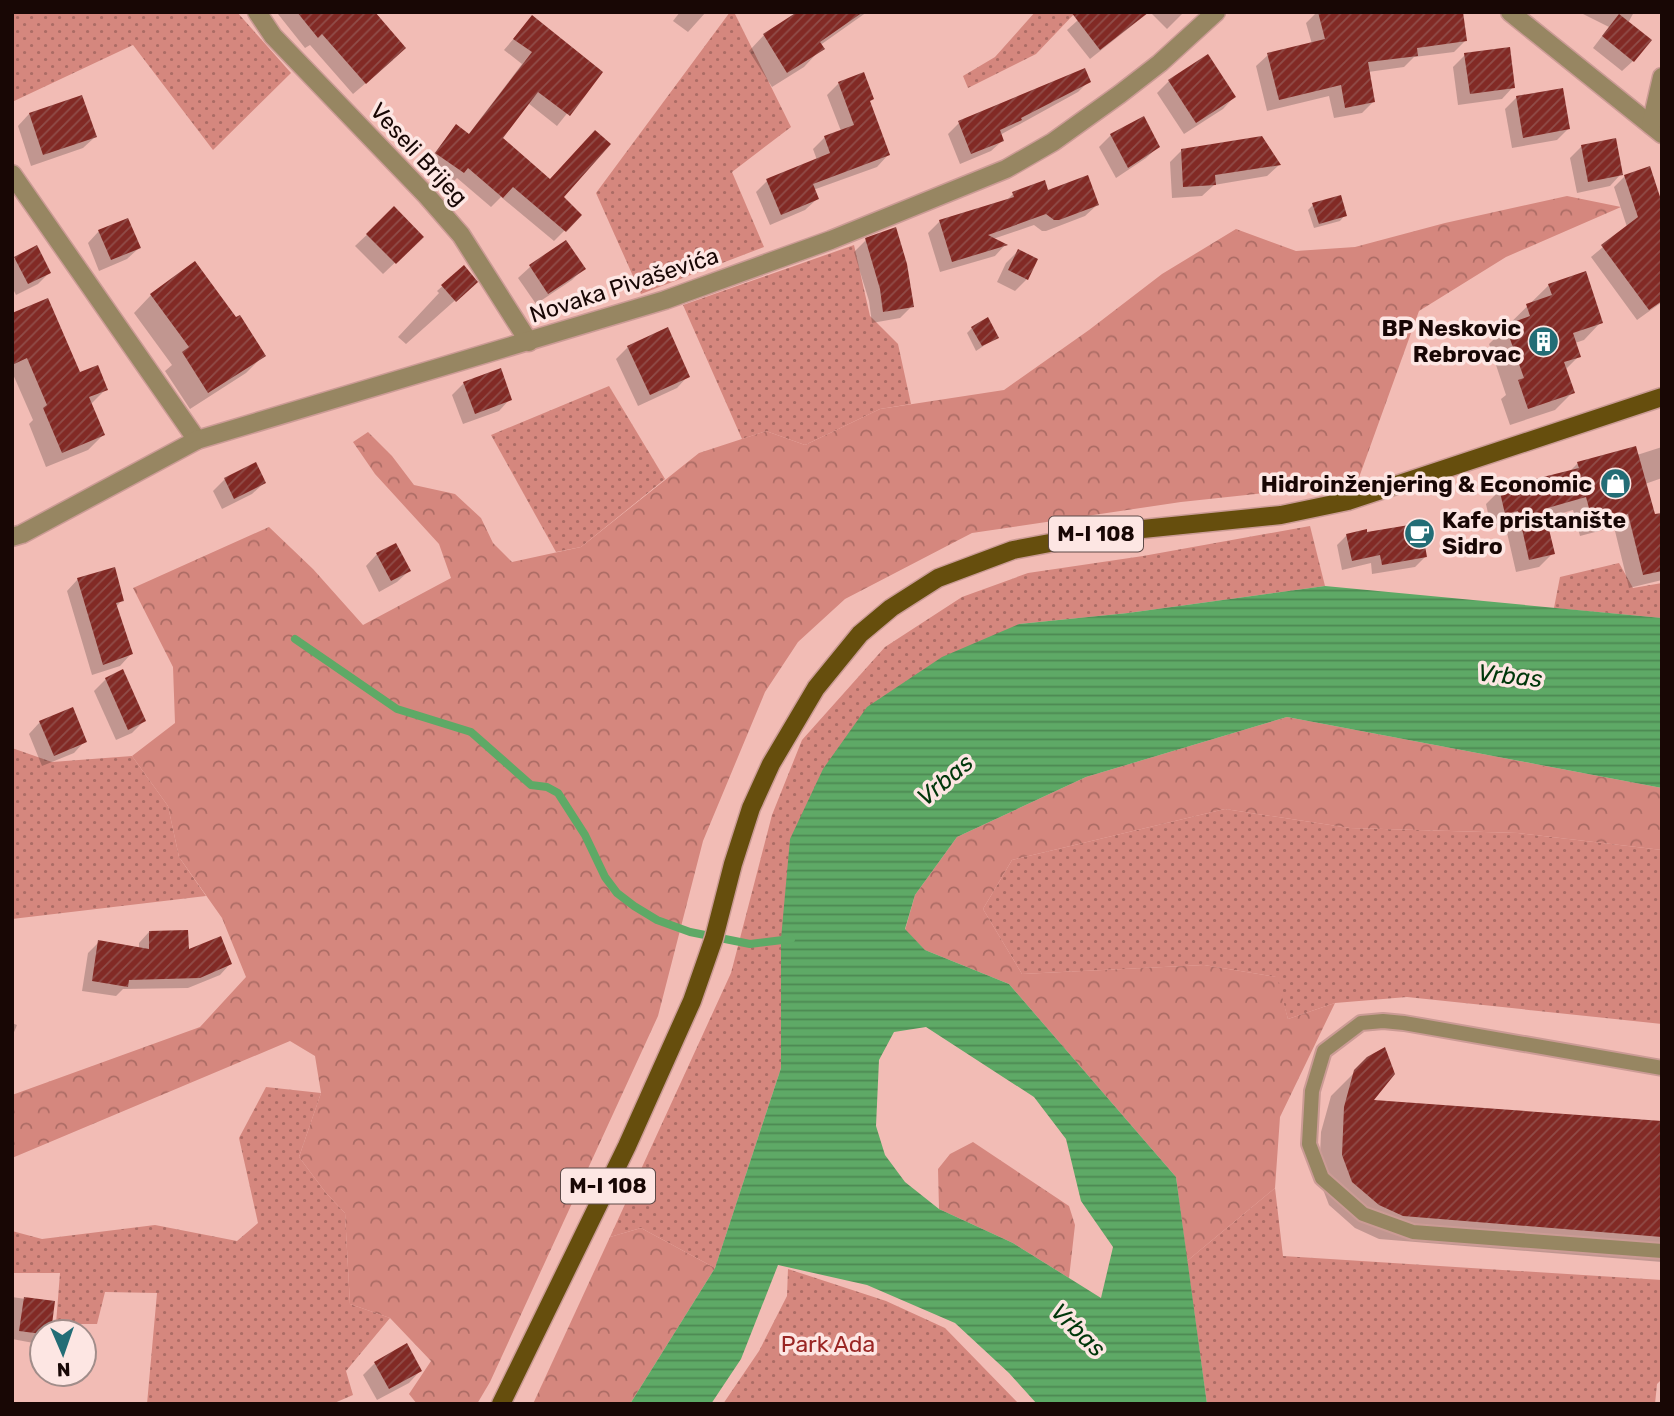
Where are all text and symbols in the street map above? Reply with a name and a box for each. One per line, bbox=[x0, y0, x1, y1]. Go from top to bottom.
street label: Veseli Brijeg bbox=[364, 97, 474, 211]
street label: Novaka Pivaševića bbox=[526, 241, 722, 329]
place label: BP Neskovic Rebrovac bbox=[1382, 314, 1521, 368]
building icon: BP Neskovic Rebrovac bbox=[1527, 324, 1561, 358]
shop icon: Hidroinženjering & Economic bbox=[1598, 467, 1632, 501]
place label: Hidroinženjering & Economic bbox=[1261, 470, 1592, 498]
place label: Kafe pristanište Sidro bbox=[1442, 506, 1626, 560]
road number: M-I 108 bbox=[1049, 516, 1143, 552]
cafe icon: Kafe pristanište Sidro bbox=[1402, 516, 1436, 550]
water label: Vrbas bbox=[1476, 659, 1544, 693]
water label: Vrbas bbox=[911, 749, 979, 811]
road number: M-I 108 bbox=[561, 1168, 655, 1204]
water label: Vrbas bbox=[1045, 1297, 1111, 1363]
north arrow bbox=[28, 1318, 98, 1388]
park label: Park Ada bbox=[781, 1330, 875, 1358]
text: N bbox=[56, 1358, 71, 1381]

